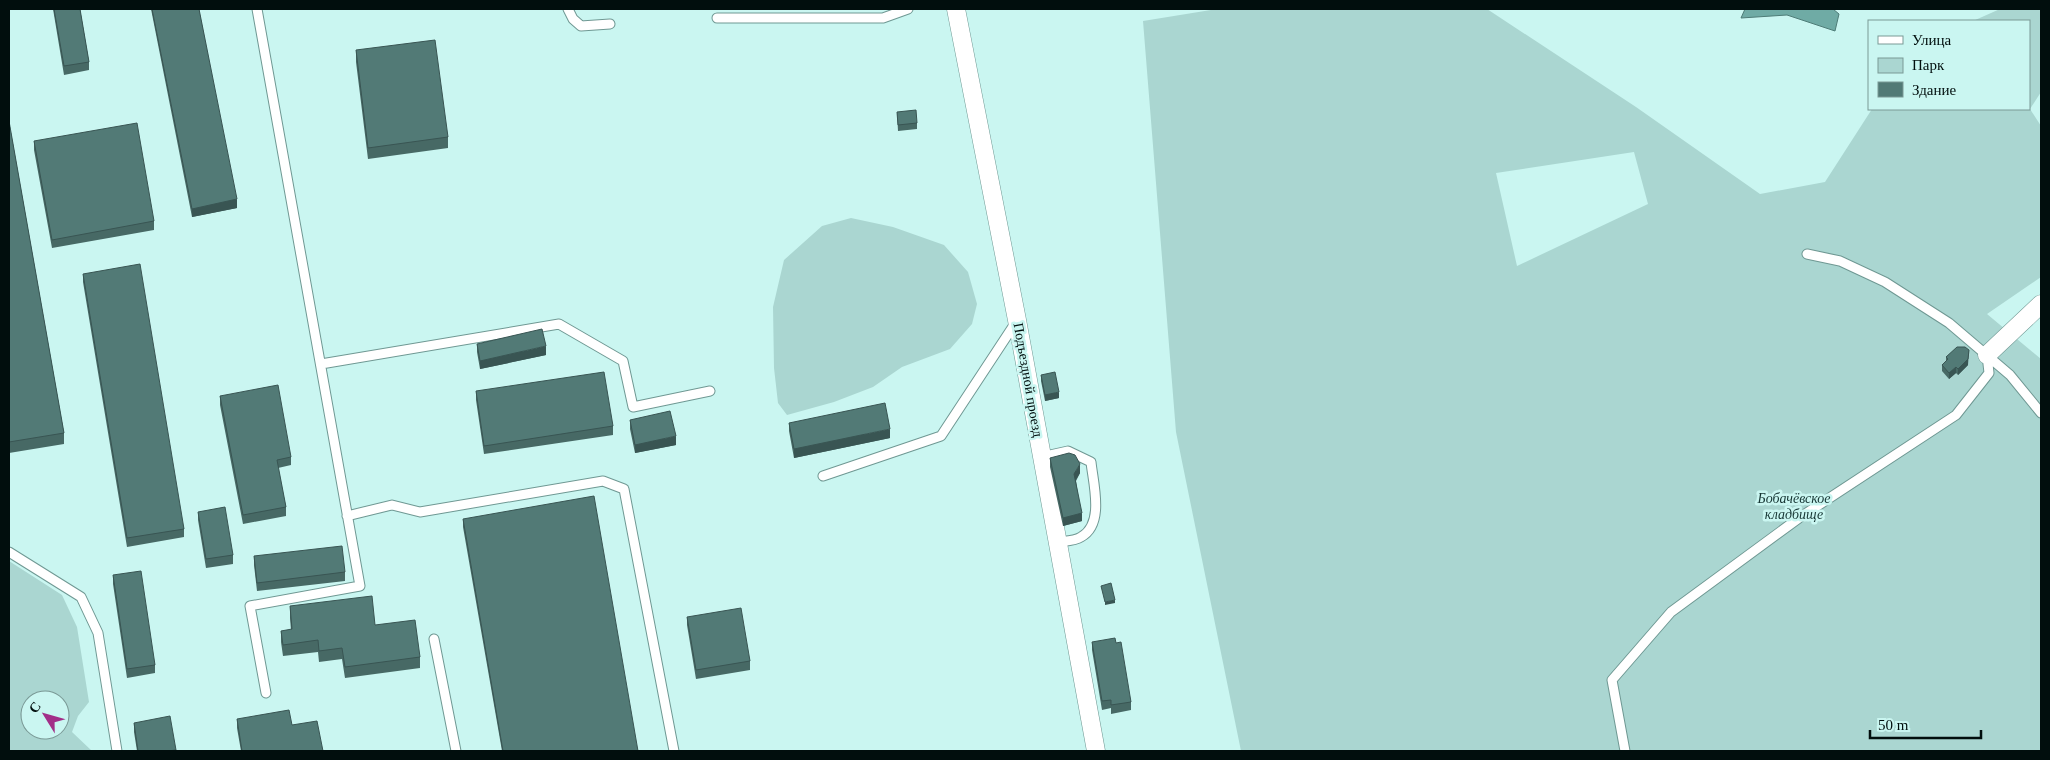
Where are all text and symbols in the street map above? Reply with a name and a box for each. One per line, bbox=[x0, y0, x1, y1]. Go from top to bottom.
legend bbox=[1868, 20, 2030, 110]
text: Улица bbox=[1912, 32, 1951, 48]
text: Парк bbox=[1912, 57, 1945, 73]
text: Здание bbox=[1912, 82, 1956, 98]
street label: Подъездной проезд bbox=[1011, 322, 1045, 438]
park label: Бобачёвское кладбище bbox=[1756, 491, 1831, 522]
north arrow bbox=[20, 690, 70, 740]
text: С bbox=[26, 699, 44, 716]
scale bar bbox=[1870, 708, 1981, 740]
text: 50 m bbox=[1878, 717, 1909, 733]

